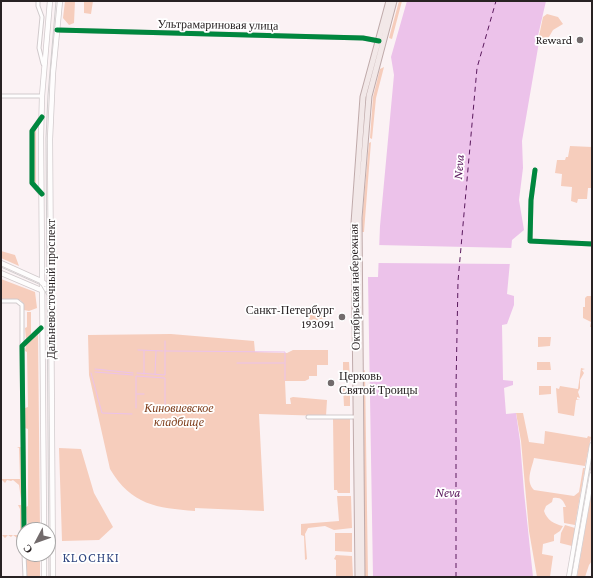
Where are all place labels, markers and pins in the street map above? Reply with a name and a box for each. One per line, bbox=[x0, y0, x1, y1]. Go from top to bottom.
place label: Reward bbox=[536, 33, 572, 47]
marker: Reward bbox=[575, 35, 585, 45]
place label: Санкт-Петербург 193091 bbox=[246, 303, 334, 331]
marker: Санкт-Петербург 193091 bbox=[337, 312, 347, 322]
place label: Церковь Святой Троицы bbox=[339, 369, 418, 397]
marker: Церковь Святой Троицы bbox=[326, 378, 336, 388]

